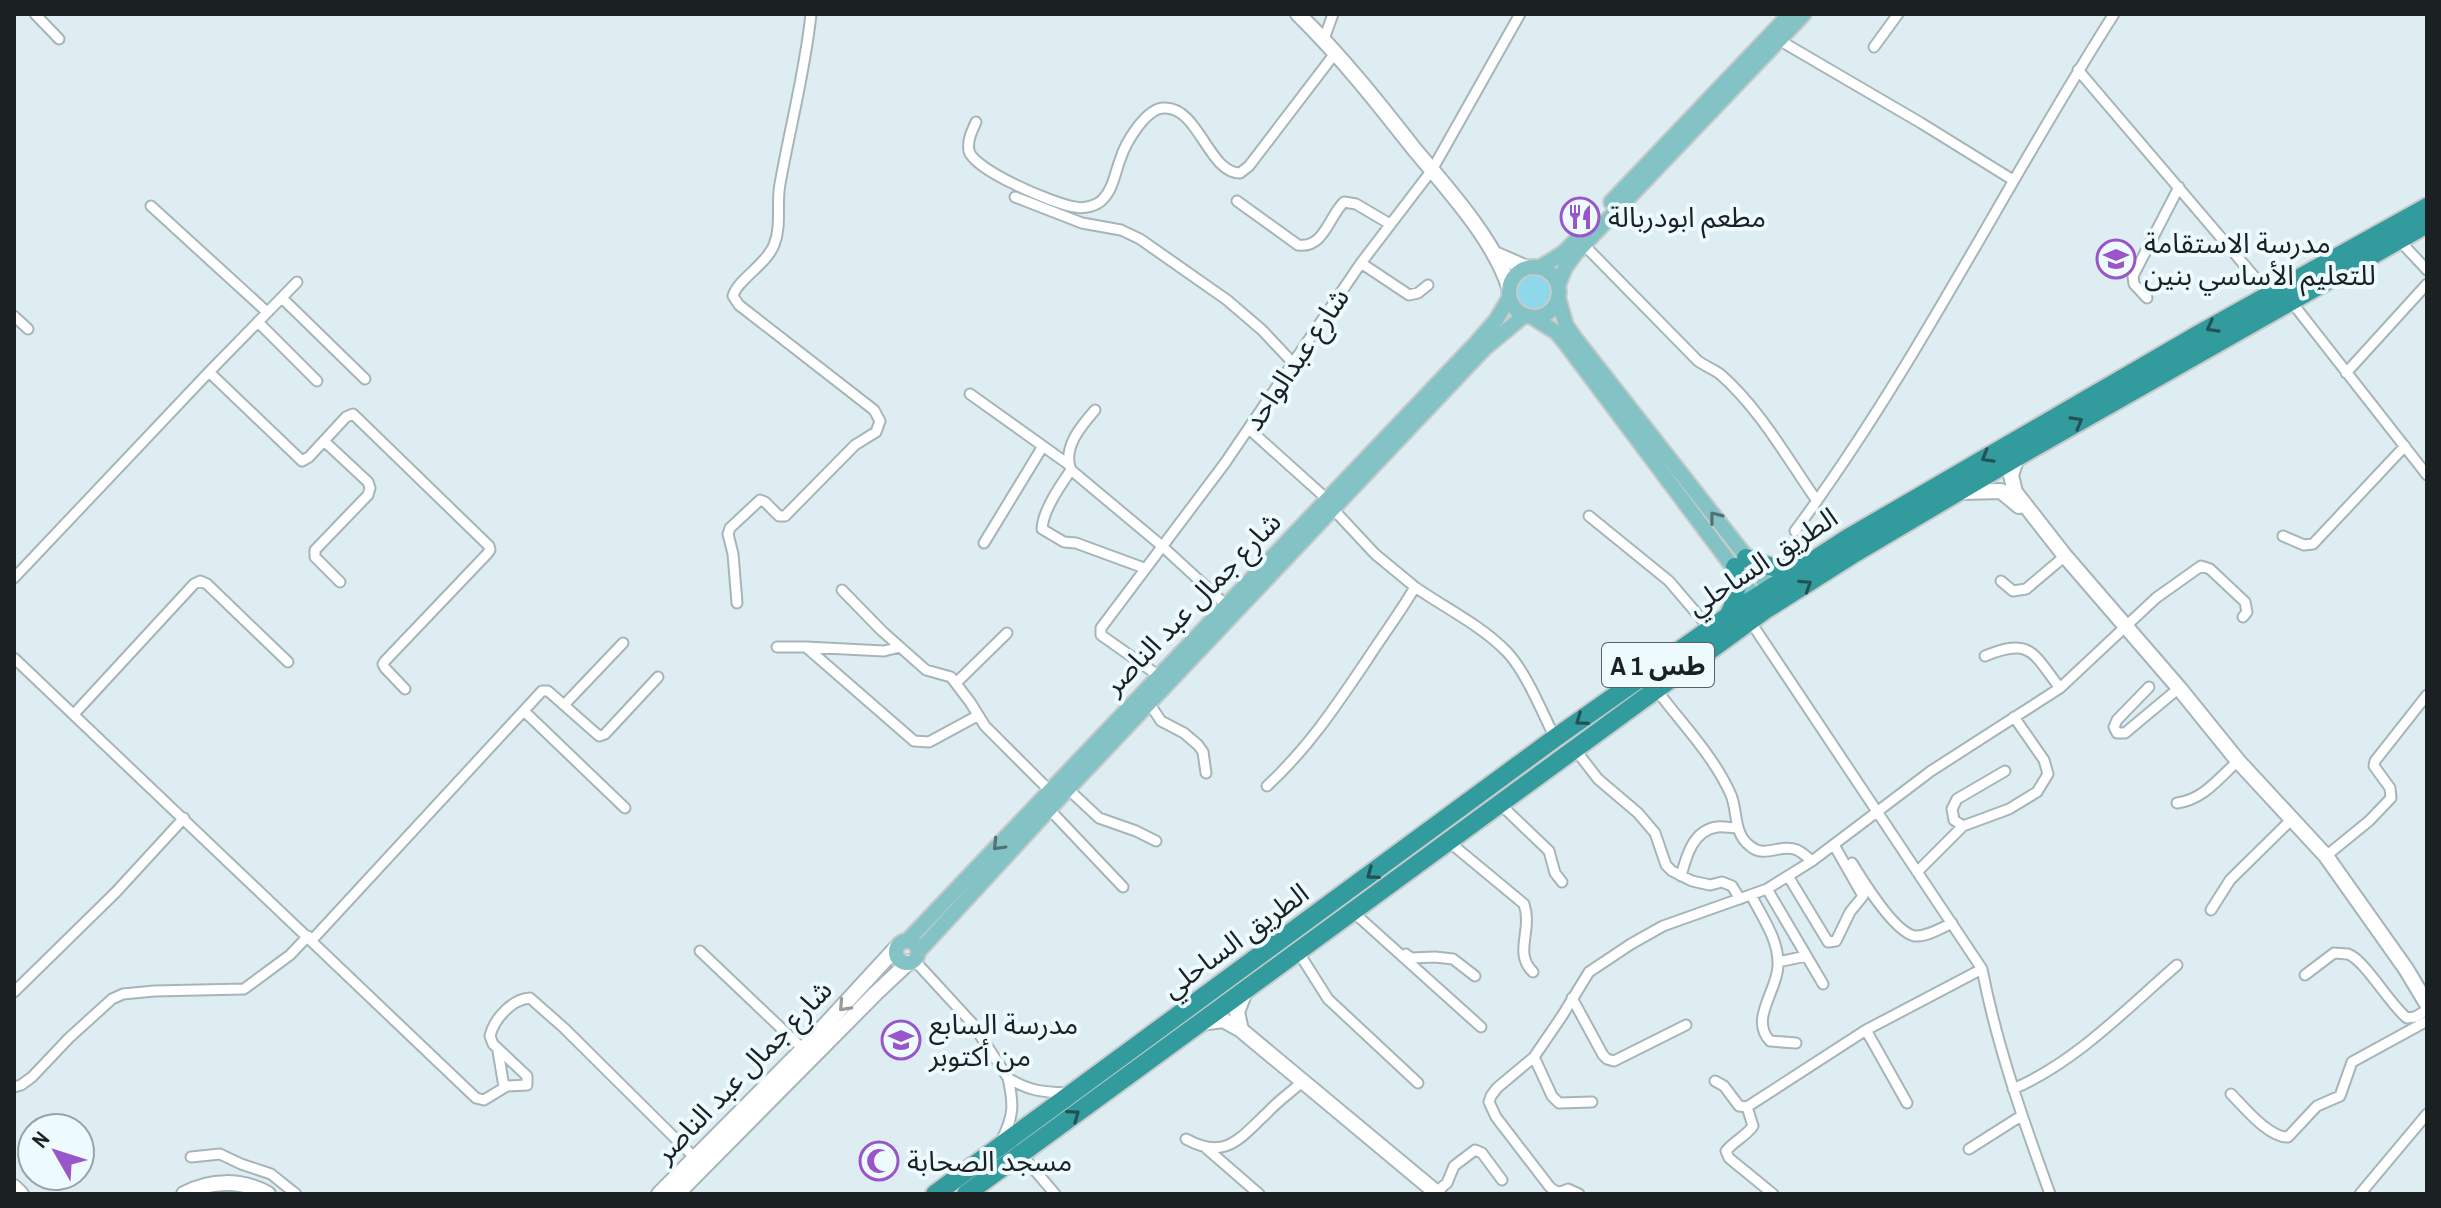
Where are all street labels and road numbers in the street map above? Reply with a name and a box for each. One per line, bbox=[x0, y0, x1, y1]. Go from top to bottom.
street label: شارع عبدالواحد bbox=[1234, 280, 1359, 439]
street label: الطريق الساحلي bbox=[1679, 498, 1846, 626]
street label: شارع جمال عبد الناصر bbox=[1094, 503, 1291, 705]
road number: A 1 طس bbox=[1602, 643, 1714, 687]
street label: الطريق الساحلي bbox=[1154, 874, 1318, 1008]
street label: شارع جمال عبد الناصر bbox=[645, 971, 842, 1173]

